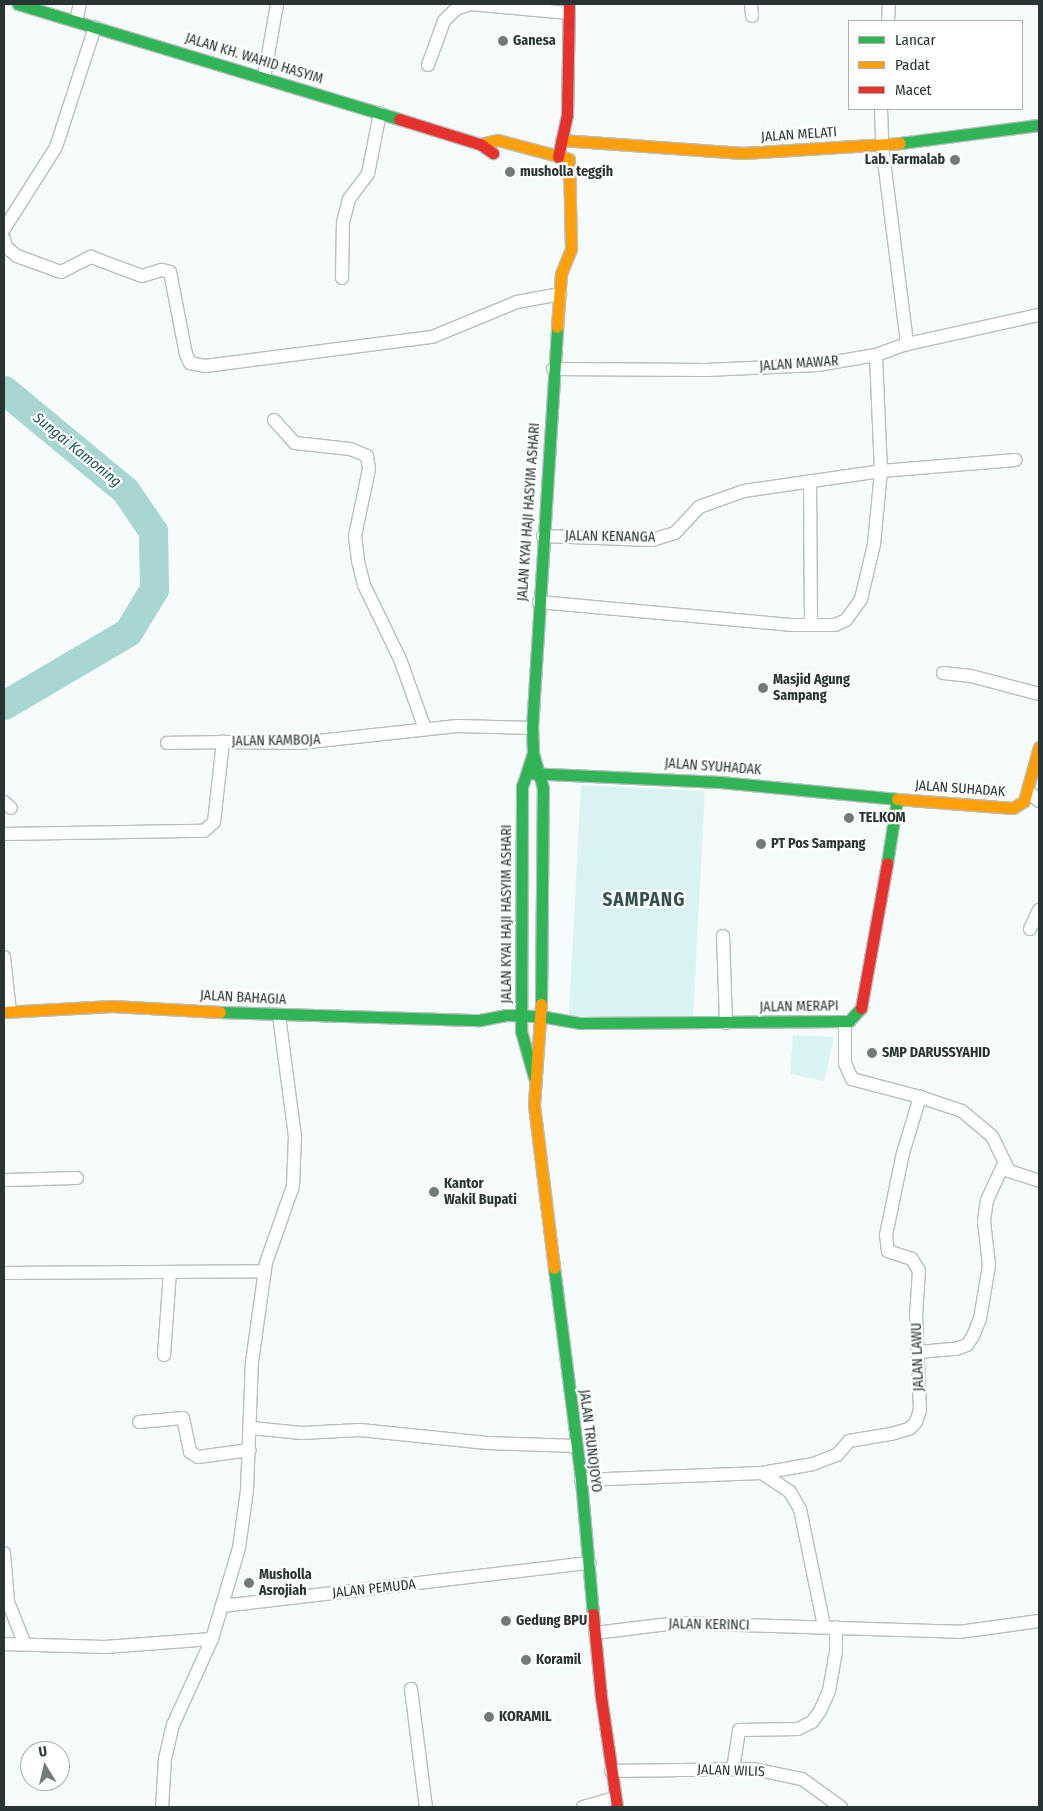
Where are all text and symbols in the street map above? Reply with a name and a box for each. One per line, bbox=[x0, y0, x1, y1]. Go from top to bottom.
legend bbox=[848, 20, 1023, 110]
street label: JALAN KH. WAHID HASYIM bbox=[183, 30, 325, 88]
text: Lancar bbox=[895, 31, 936, 49]
place label: Ganesa bbox=[513, 33, 556, 49]
marker: Ganesa bbox=[497, 35, 509, 47]
text: Padat bbox=[895, 56, 930, 74]
text: Macet bbox=[895, 81, 931, 99]
street label: JALAN MELATI bbox=[760, 124, 838, 146]
place label: Lab. Farmalab bbox=[865, 152, 945, 168]
marker: Lab. Farmalab bbox=[949, 154, 961, 166]
place label: musholla teggih bbox=[520, 164, 613, 180]
marker: musholla teggih bbox=[504, 166, 516, 178]
street label: JALAN MAWAR bbox=[759, 353, 839, 375]
water label: Sungai Kamoning bbox=[29, 409, 125, 491]
street label: JALAN KYAI HAJI HASYIM ASHARI bbox=[514, 422, 544, 602]
street label: JALAN KENANGA bbox=[565, 528, 655, 546]
place label: Masjid Agung Sampang bbox=[773, 672, 850, 704]
marker: Masjid Agung Sampang bbox=[757, 682, 769, 694]
street label: JALAN KAMBOJA bbox=[231, 732, 321, 750]
street label: JALAN SYUHADAK bbox=[664, 755, 762, 779]
street label: JALAN SUHADAK bbox=[914, 777, 1006, 801]
place label: TELKOM bbox=[859, 810, 906, 826]
marker: TELKOM bbox=[843, 812, 855, 824]
street label: JALAN KYAI HAJI HASYIM ASHARI bbox=[499, 824, 515, 1004]
place label: PT Pos Sampang bbox=[771, 836, 865, 852]
marker: PT Pos Sampang bbox=[755, 838, 767, 850]
district label: SAMPANG bbox=[602, 889, 686, 911]
street label: JALAN BAHAGIA bbox=[199, 987, 287, 1009]
street label: JALAN MERAPI bbox=[759, 998, 839, 1016]
place label: SMP DARUSSYAHID bbox=[882, 1045, 990, 1061]
marker: SMP DARUSSYAHID bbox=[866, 1047, 878, 1059]
place label: Kantor Wakil Bupati bbox=[444, 1176, 517, 1208]
marker: Kantor Wakil Bupati bbox=[428, 1186, 440, 1198]
street label: JALAN LAWU bbox=[908, 1322, 928, 1392]
street label: JALAN TRUNOJOYO bbox=[575, 1389, 605, 1493]
place label: Musholla Asrojiah bbox=[259, 1567, 312, 1600]
street label: JALAN PEMUDA bbox=[331, 1576, 417, 1602]
marker: Musholla Asrojiah bbox=[243, 1577, 255, 1589]
place label: Gedung BPU bbox=[516, 1613, 587, 1629]
marker: Gedung BPU bbox=[500, 1615, 512, 1627]
street label: JALAN KERINCI bbox=[668, 1616, 750, 1634]
place label: Koramil bbox=[536, 1652, 581, 1668]
marker: Koramil bbox=[520, 1654, 532, 1666]
place label: KORAMIL bbox=[499, 1709, 552, 1725]
marker: KORAMIL bbox=[483, 1711, 495, 1723]
north arrow bbox=[20, 1741, 70, 1791]
text: U bbox=[37, 1743, 48, 1761]
street label: JALAN WILIS bbox=[697, 1761, 765, 1781]

